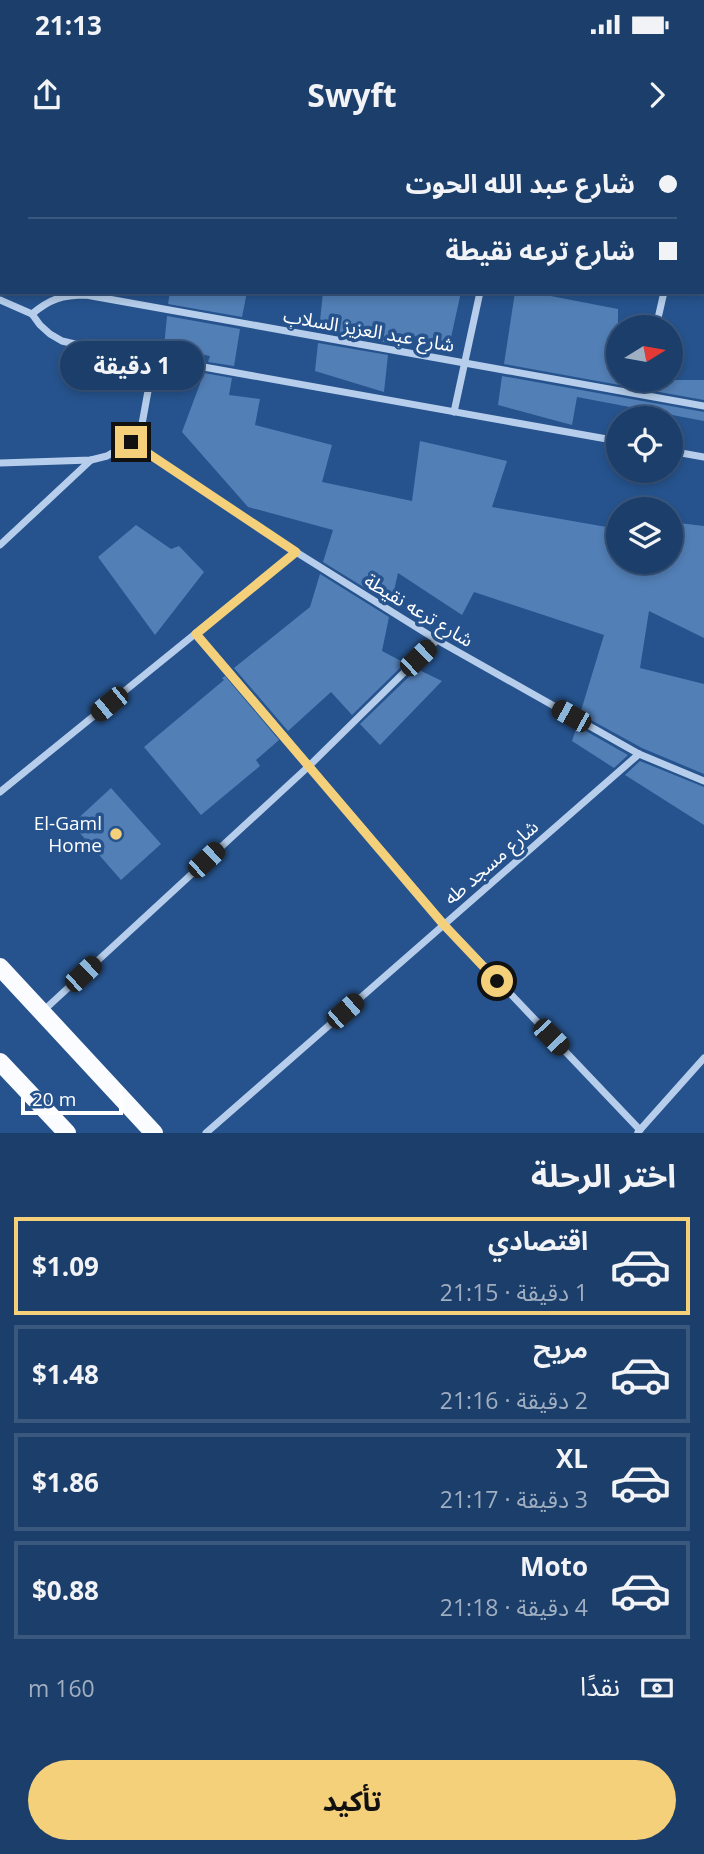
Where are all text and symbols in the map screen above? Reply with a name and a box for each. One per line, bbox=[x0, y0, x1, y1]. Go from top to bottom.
text: 21:13 bbox=[35, 7, 102, 43]
text: Swyft bbox=[307, 73, 397, 116]
icon: share bbox=[28, 76, 66, 114]
icon: forward bbox=[638, 76, 676, 114]
text: شارع عبد الله الحوت bbox=[405, 165, 635, 201]
text: شارع ترعه نقيطة bbox=[446, 232, 635, 268]
street label: شارع عبد العزيز السلاب bbox=[281, 302, 457, 359]
north arrow bbox=[606, 315, 682, 392]
map controls bbox=[606, 315, 683, 574]
callout: 1 دقيقة bbox=[59, 341, 203, 390]
text: 1 دقيقة bbox=[94, 349, 171, 381]
button: locate bbox=[606, 406, 683, 483]
route end bbox=[115, 426, 147, 458]
button: layers bbox=[606, 497, 683, 574]
street label: شارع ترعه نقيطة bbox=[359, 567, 478, 654]
car bbox=[396, 636, 441, 680]
car bbox=[87, 683, 132, 725]
car bbox=[548, 697, 595, 735]
place label: El-Gaml Home bbox=[34, 810, 102, 858]
street label: شارع مسجد طه bbox=[438, 814, 544, 911]
marker: El-Gaml Home bbox=[108, 826, 124, 842]
car bbox=[184, 838, 229, 882]
car bbox=[61, 952, 106, 996]
route start bbox=[481, 965, 513, 997]
car bbox=[323, 989, 368, 1033]
car bbox=[529, 1015, 574, 1059]
scale bar bbox=[21, 1084, 122, 1116]
text: 20 m bbox=[32, 1086, 76, 1112]
text: اختر الرحلة bbox=[531, 1153, 676, 1196]
text: اقتصادي bbox=[488, 1222, 588, 1258]
icon: car bbox=[609, 1235, 672, 1298]
text: $1.09 bbox=[32, 1248, 99, 1284]
text: 1 دقيقة · 21:15 bbox=[440, 1276, 588, 1308]
text: مريح bbox=[533, 1330, 588, 1366]
icon: car bbox=[609, 1343, 672, 1406]
text: $1.48 bbox=[32, 1356, 99, 1392]
text: 2 دقيقة · 21:16 bbox=[440, 1384, 588, 1416]
text: XL bbox=[556, 1440, 588, 1476]
icon: car bbox=[609, 1451, 672, 1514]
text: $1.86 bbox=[32, 1464, 99, 1500]
text: 3 دقيقة · 21:17 bbox=[440, 1483, 588, 1515]
text: Moto bbox=[520, 1548, 588, 1584]
icon: car bbox=[609, 1559, 672, 1622]
text: $0.88 bbox=[32, 1572, 99, 1608]
text: 4 دقيقة · 21:18 bbox=[440, 1591, 588, 1623]
text: نقدًا bbox=[580, 1668, 620, 1704]
icon: cash bbox=[638, 1669, 676, 1707]
text: 160 m bbox=[28, 1672, 95, 1704]
button: تأكيد bbox=[28, 1760, 676, 1840]

